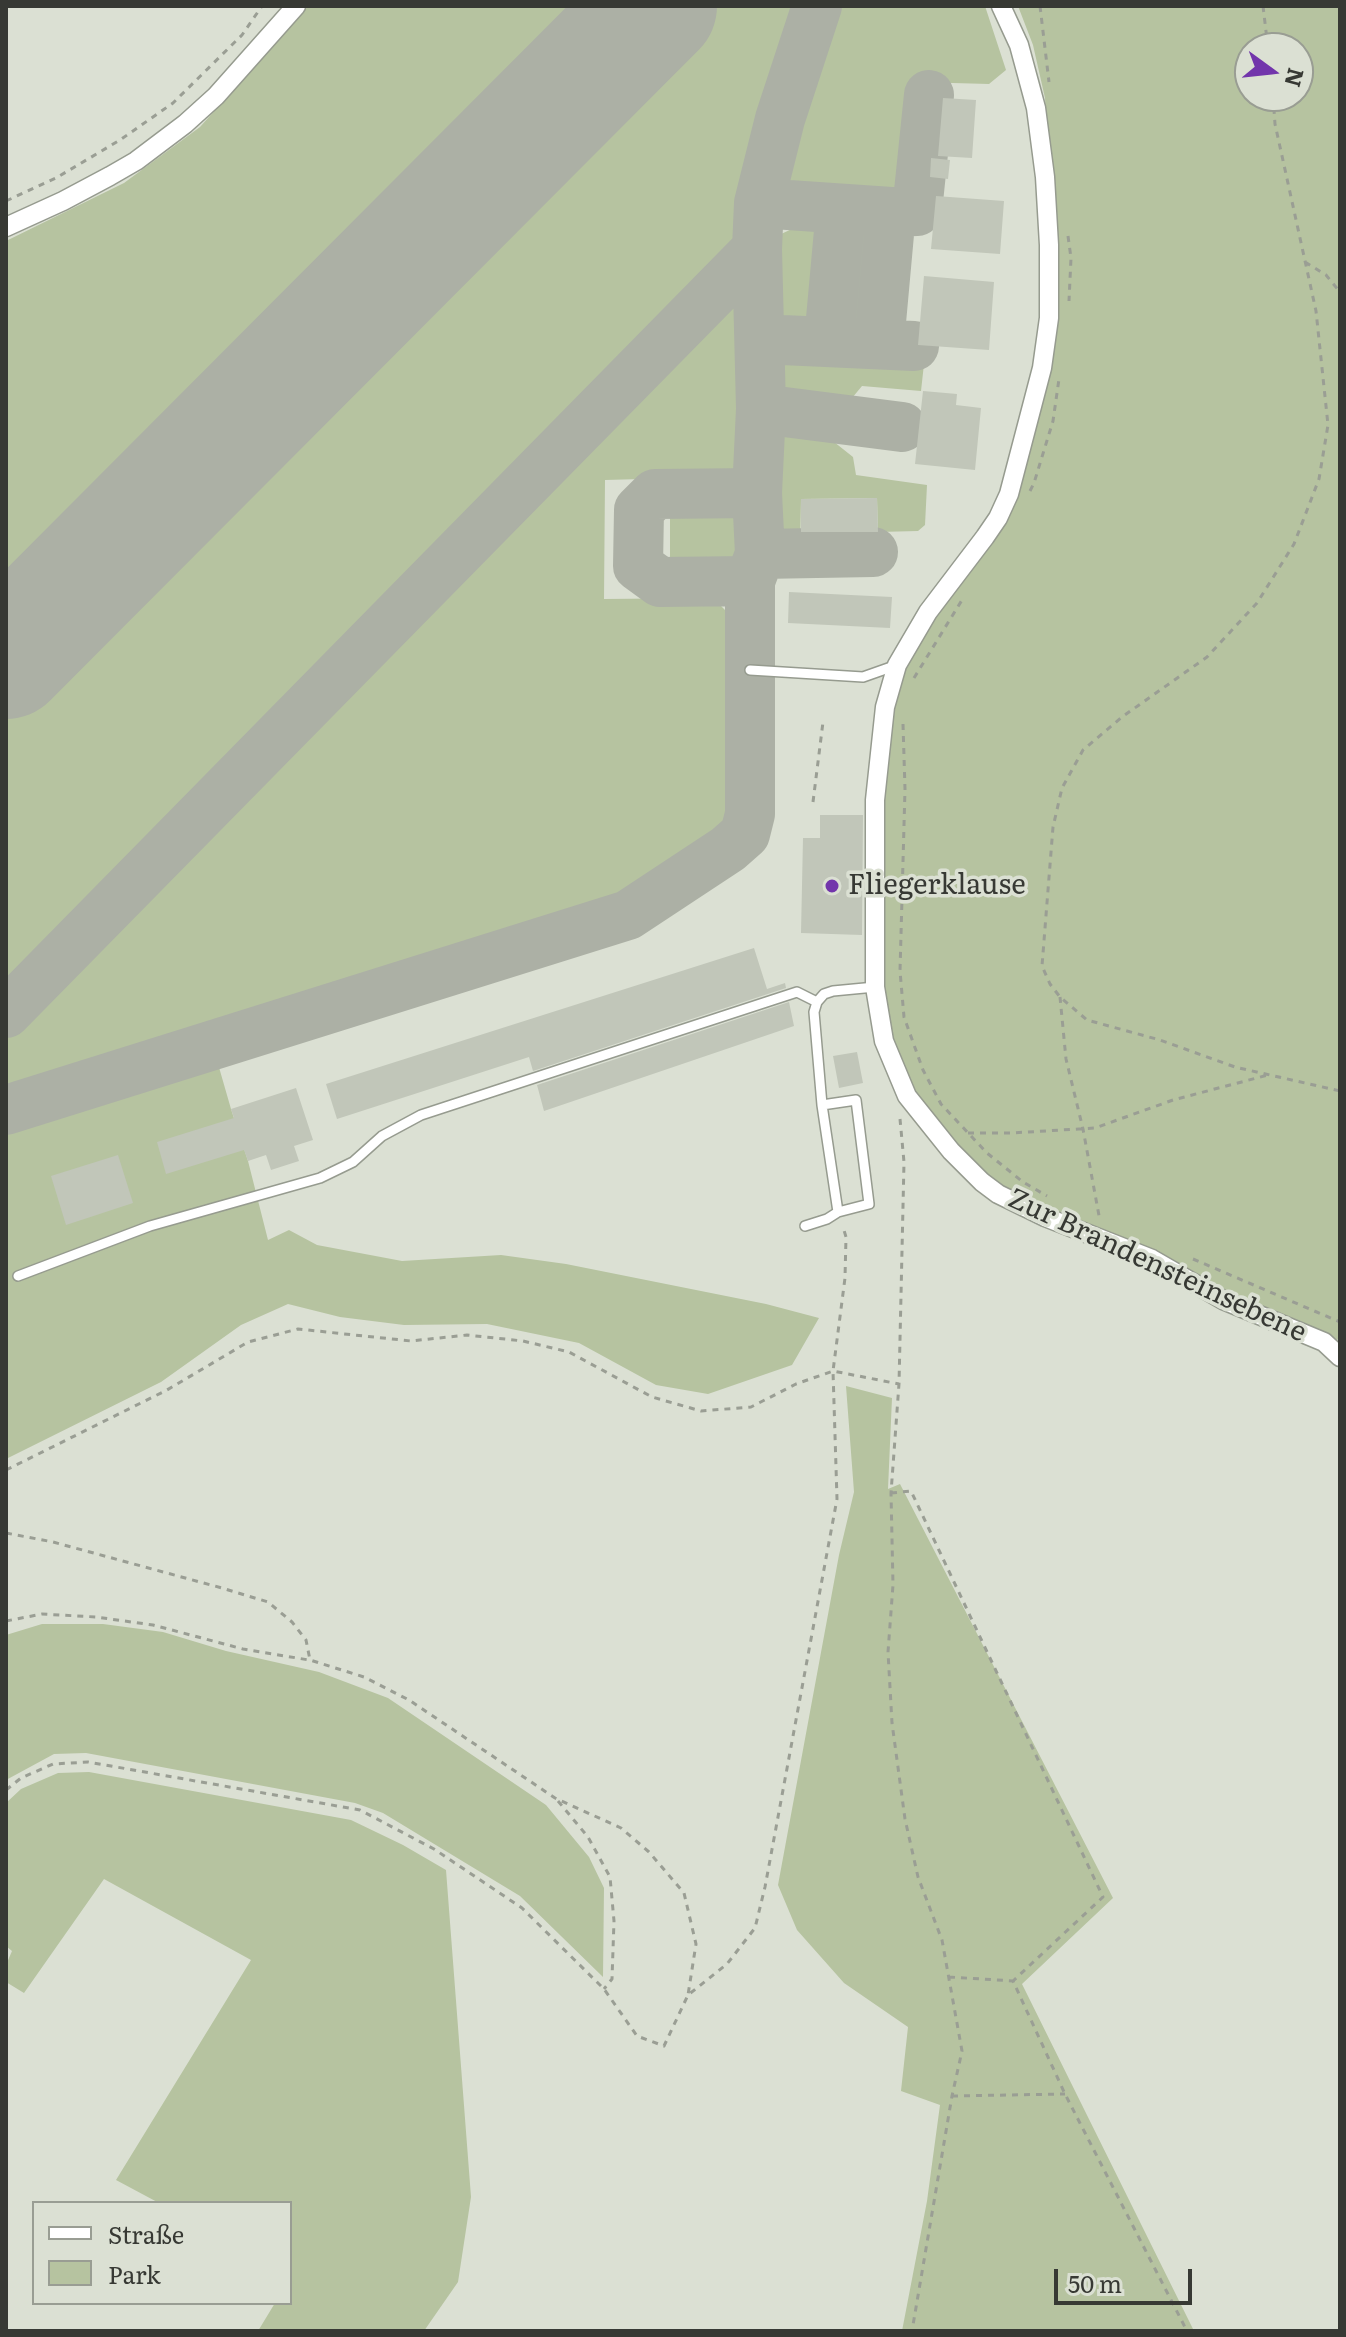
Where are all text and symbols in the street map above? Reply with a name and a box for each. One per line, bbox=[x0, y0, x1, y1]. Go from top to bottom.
north arrow bbox=[1234, 32, 1314, 112]
text: N bbox=[1277, 65, 1314, 91]
place label: Fliegerklause bbox=[848, 869, 1026, 903]
marker: Fliegerklause bbox=[823, 877, 841, 895]
street label: Zur Brandensteinsebene bbox=[1003, 1182, 1311, 1350]
legend bbox=[32, 2201, 292, 2305]
text: Straße bbox=[108, 2216, 184, 2251]
scale bar bbox=[1058, 2253, 1196, 2303]
text: Park bbox=[108, 2256, 161, 2291]
text: 50 m bbox=[1068, 2265, 1122, 2300]

